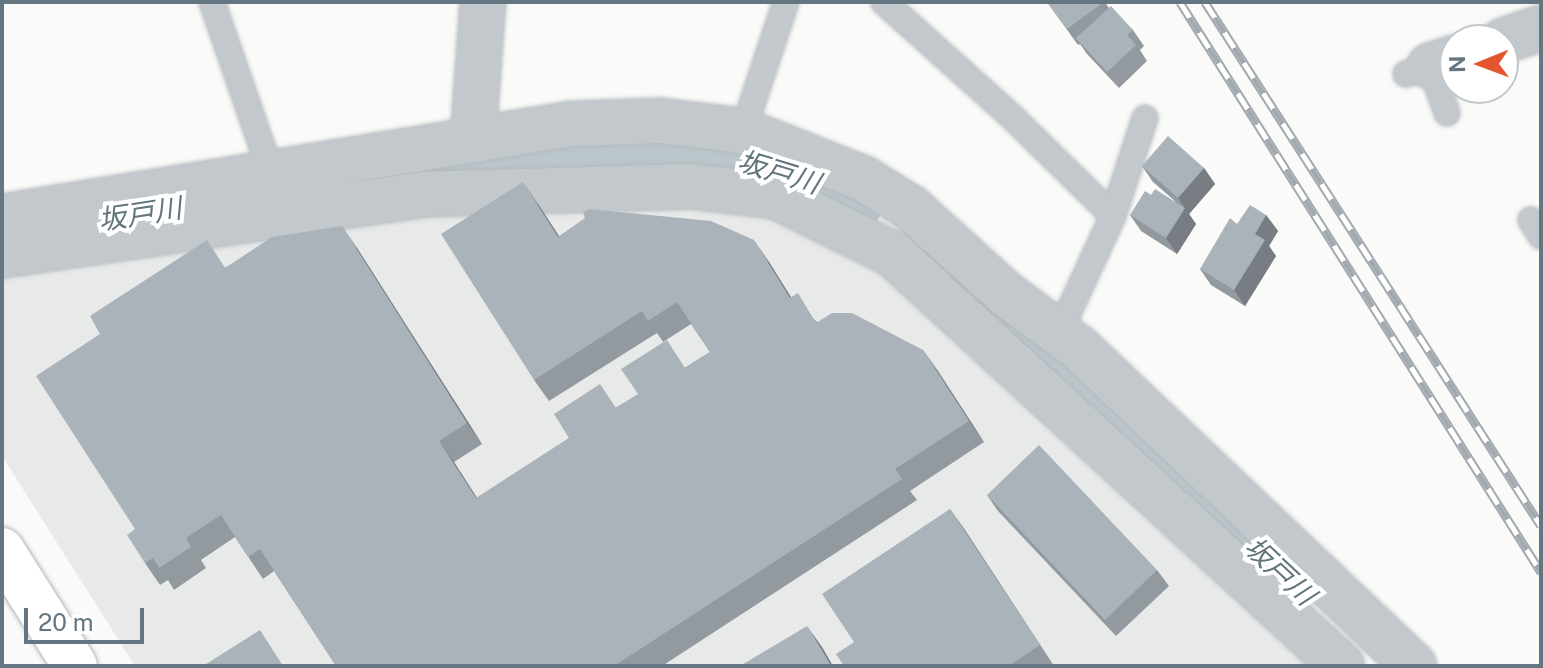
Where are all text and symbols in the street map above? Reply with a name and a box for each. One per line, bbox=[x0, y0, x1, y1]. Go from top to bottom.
north arrow bbox=[1439, 24, 1519, 104]
text: N bbox=[1444, 56, 1470, 73]
water label: 坂戸川 bbox=[734, 144, 824, 200]
water label: 坂戸川 bbox=[96, 191, 184, 237]
water label: 坂戸川 bbox=[1238, 530, 1322, 612]
scale bar bbox=[28, 592, 148, 642]
text: 20 m bbox=[38, 608, 94, 636]

